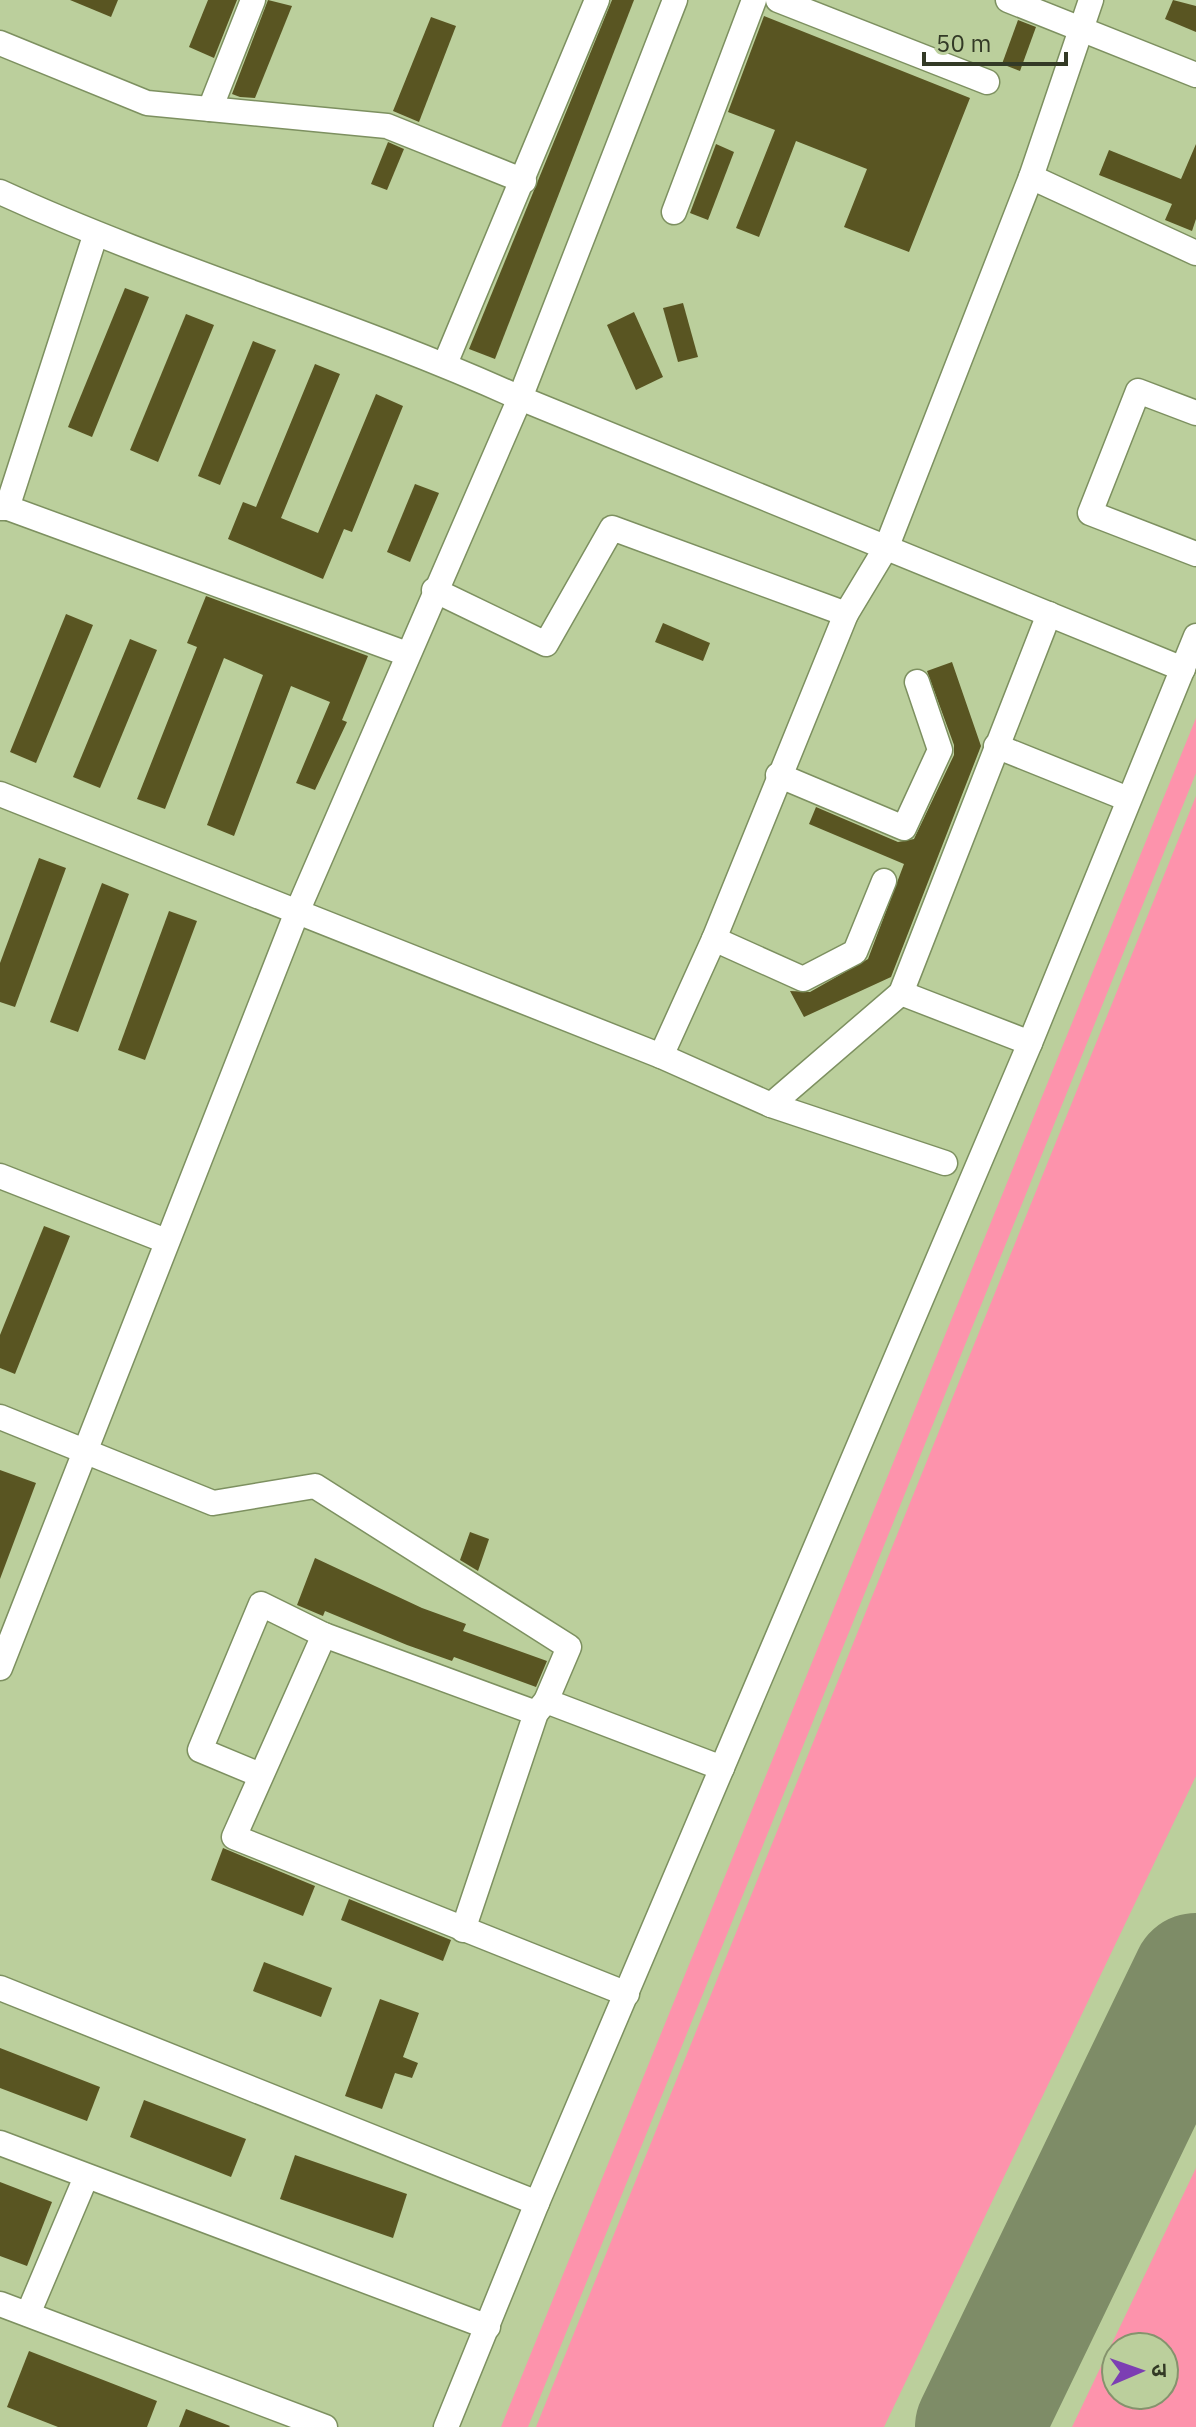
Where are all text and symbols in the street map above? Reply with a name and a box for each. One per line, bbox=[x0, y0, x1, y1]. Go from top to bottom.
scale bar bbox=[924, 16, 1066, 66]
text: 50 m bbox=[936, 27, 991, 59]
north arrow bbox=[1100, 2331, 1180, 2411]
text: उ bbox=[1146, 2363, 1175, 2378]

